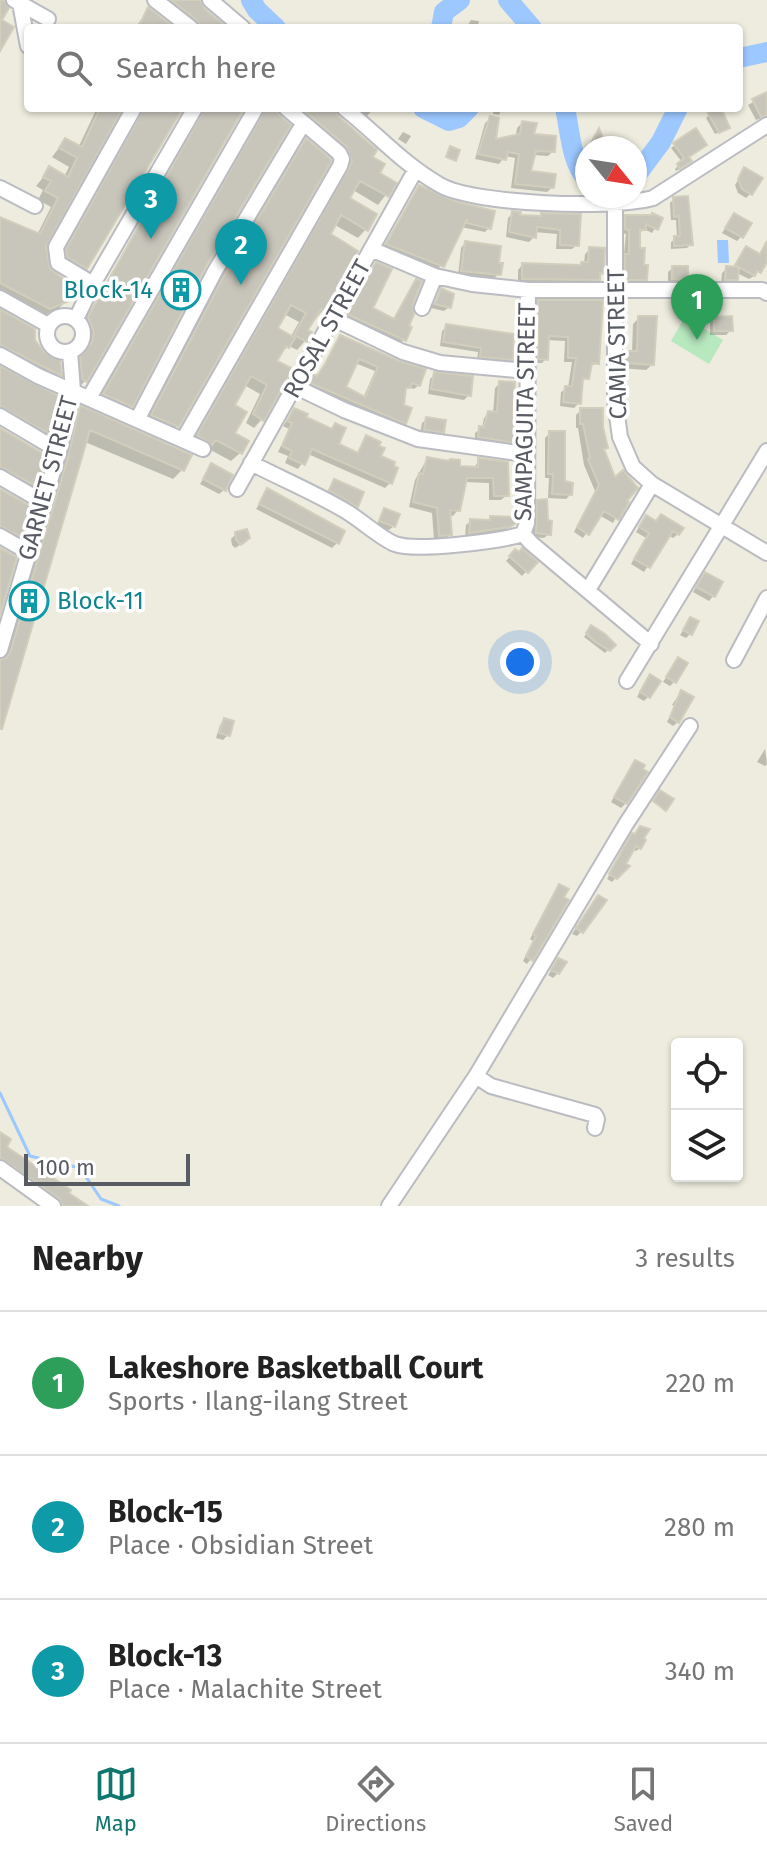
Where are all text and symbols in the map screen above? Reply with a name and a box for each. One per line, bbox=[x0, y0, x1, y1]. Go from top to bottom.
search box bbox=[24, 24, 743, 112]
icon: search bbox=[52, 46, 96, 90]
text: Search here bbox=[116, 50, 276, 86]
north arrow bbox=[575, 136, 647, 208]
pin: 3 bbox=[125, 173, 177, 239]
pin: 2 bbox=[215, 219, 267, 285]
street label: ROSAL STREET bbox=[278, 255, 377, 403]
street label: CAMIA STREET bbox=[602, 268, 632, 420]
building icon: Block-14 bbox=[160, 269, 202, 311]
pin: 1 bbox=[671, 274, 723, 340]
place label: Block-14 bbox=[63, 276, 153, 304]
street label: SAMPAGUITA STREET bbox=[509, 302, 541, 521]
street label: GARNET STREET bbox=[13, 392, 84, 563]
building icon: Block-11 bbox=[8, 580, 50, 622]
place label: Block-11 bbox=[57, 587, 144, 615]
your location bbox=[500, 642, 540, 682]
map controls bbox=[671, 1038, 743, 1182]
button: locate bbox=[671, 1038, 743, 1110]
button: layers bbox=[671, 1110, 743, 1182]
scale bar bbox=[24, 1150, 190, 1186]
text: 100 m bbox=[36, 1154, 95, 1181]
text: Nearby bbox=[32, 1238, 143, 1279]
text: 3 results bbox=[635, 1243, 735, 1274]
text: Lakeshore Basketball Court bbox=[108, 1350, 483, 1386]
text: 1 bbox=[52, 1368, 64, 1399]
text: 220 m bbox=[666, 1368, 735, 1399]
text: Sports · Ilang-ilang Street bbox=[108, 1386, 408, 1417]
text: Block-15 bbox=[108, 1494, 223, 1530]
text: 2 bbox=[51, 1512, 65, 1543]
text: 280 m bbox=[664, 1512, 735, 1543]
text: Place · Obsidian Street bbox=[108, 1530, 373, 1561]
text: Block-13 bbox=[108, 1638, 222, 1674]
text: 3 bbox=[51, 1656, 65, 1687]
text: 340 m bbox=[665, 1656, 735, 1687]
text: Place · Malachite Street bbox=[108, 1674, 382, 1705]
tab: Map bbox=[94, 1762, 138, 1837]
tab: Directions bbox=[325, 1762, 426, 1837]
tab: Saved bbox=[614, 1762, 673, 1837]

